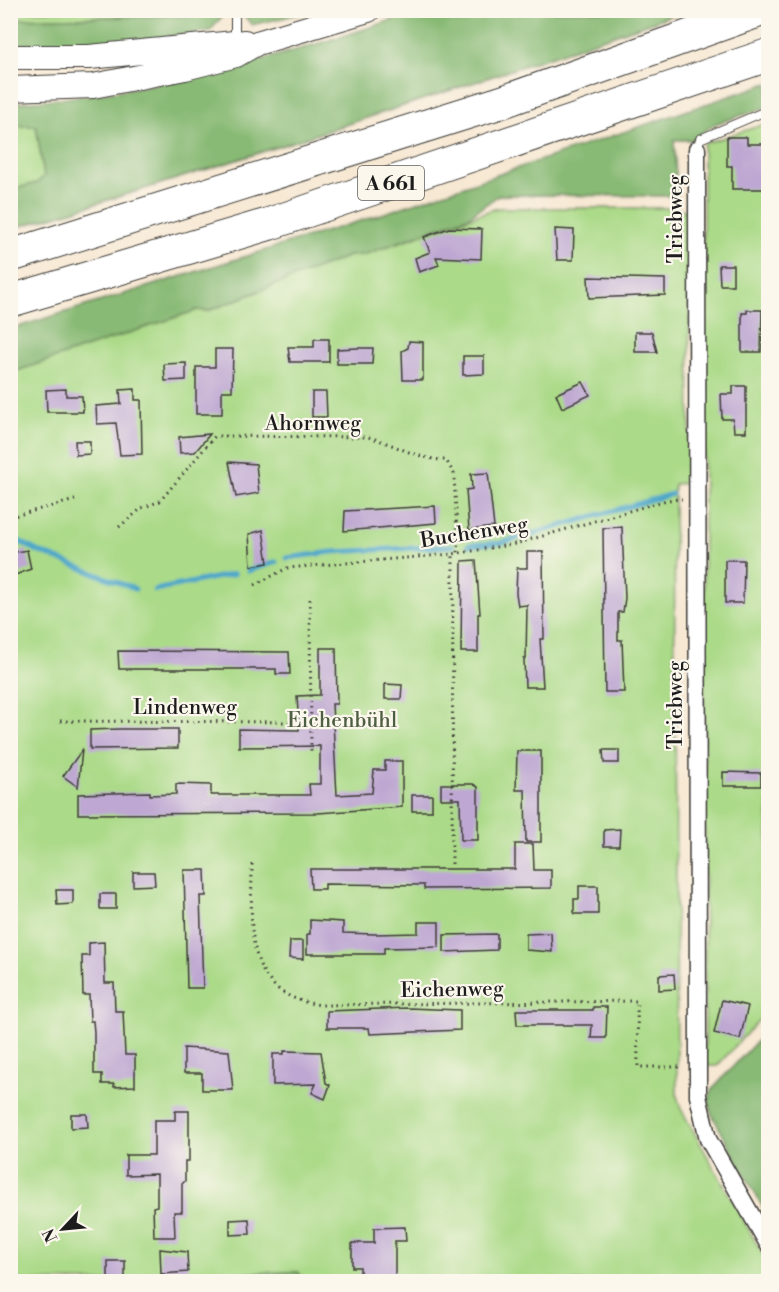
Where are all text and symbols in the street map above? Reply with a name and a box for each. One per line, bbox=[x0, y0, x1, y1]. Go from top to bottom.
road number: A 661 bbox=[358, 166, 424, 200]
street label: Triebweg bbox=[663, 175, 689, 263]
street label: Ahornweg bbox=[264, 411, 361, 437]
street label: Buchenweg bbox=[417, 512, 530, 554]
street label: Triebweg bbox=[663, 661, 689, 749]
street label: Lindenweg bbox=[133, 695, 237, 721]
park label: Eichenbühl bbox=[287, 708, 397, 734]
street label: Eichenweg bbox=[400, 976, 504, 1004]
north arrow bbox=[33, 1199, 93, 1259]
text: N bbox=[39, 1225, 62, 1245]

